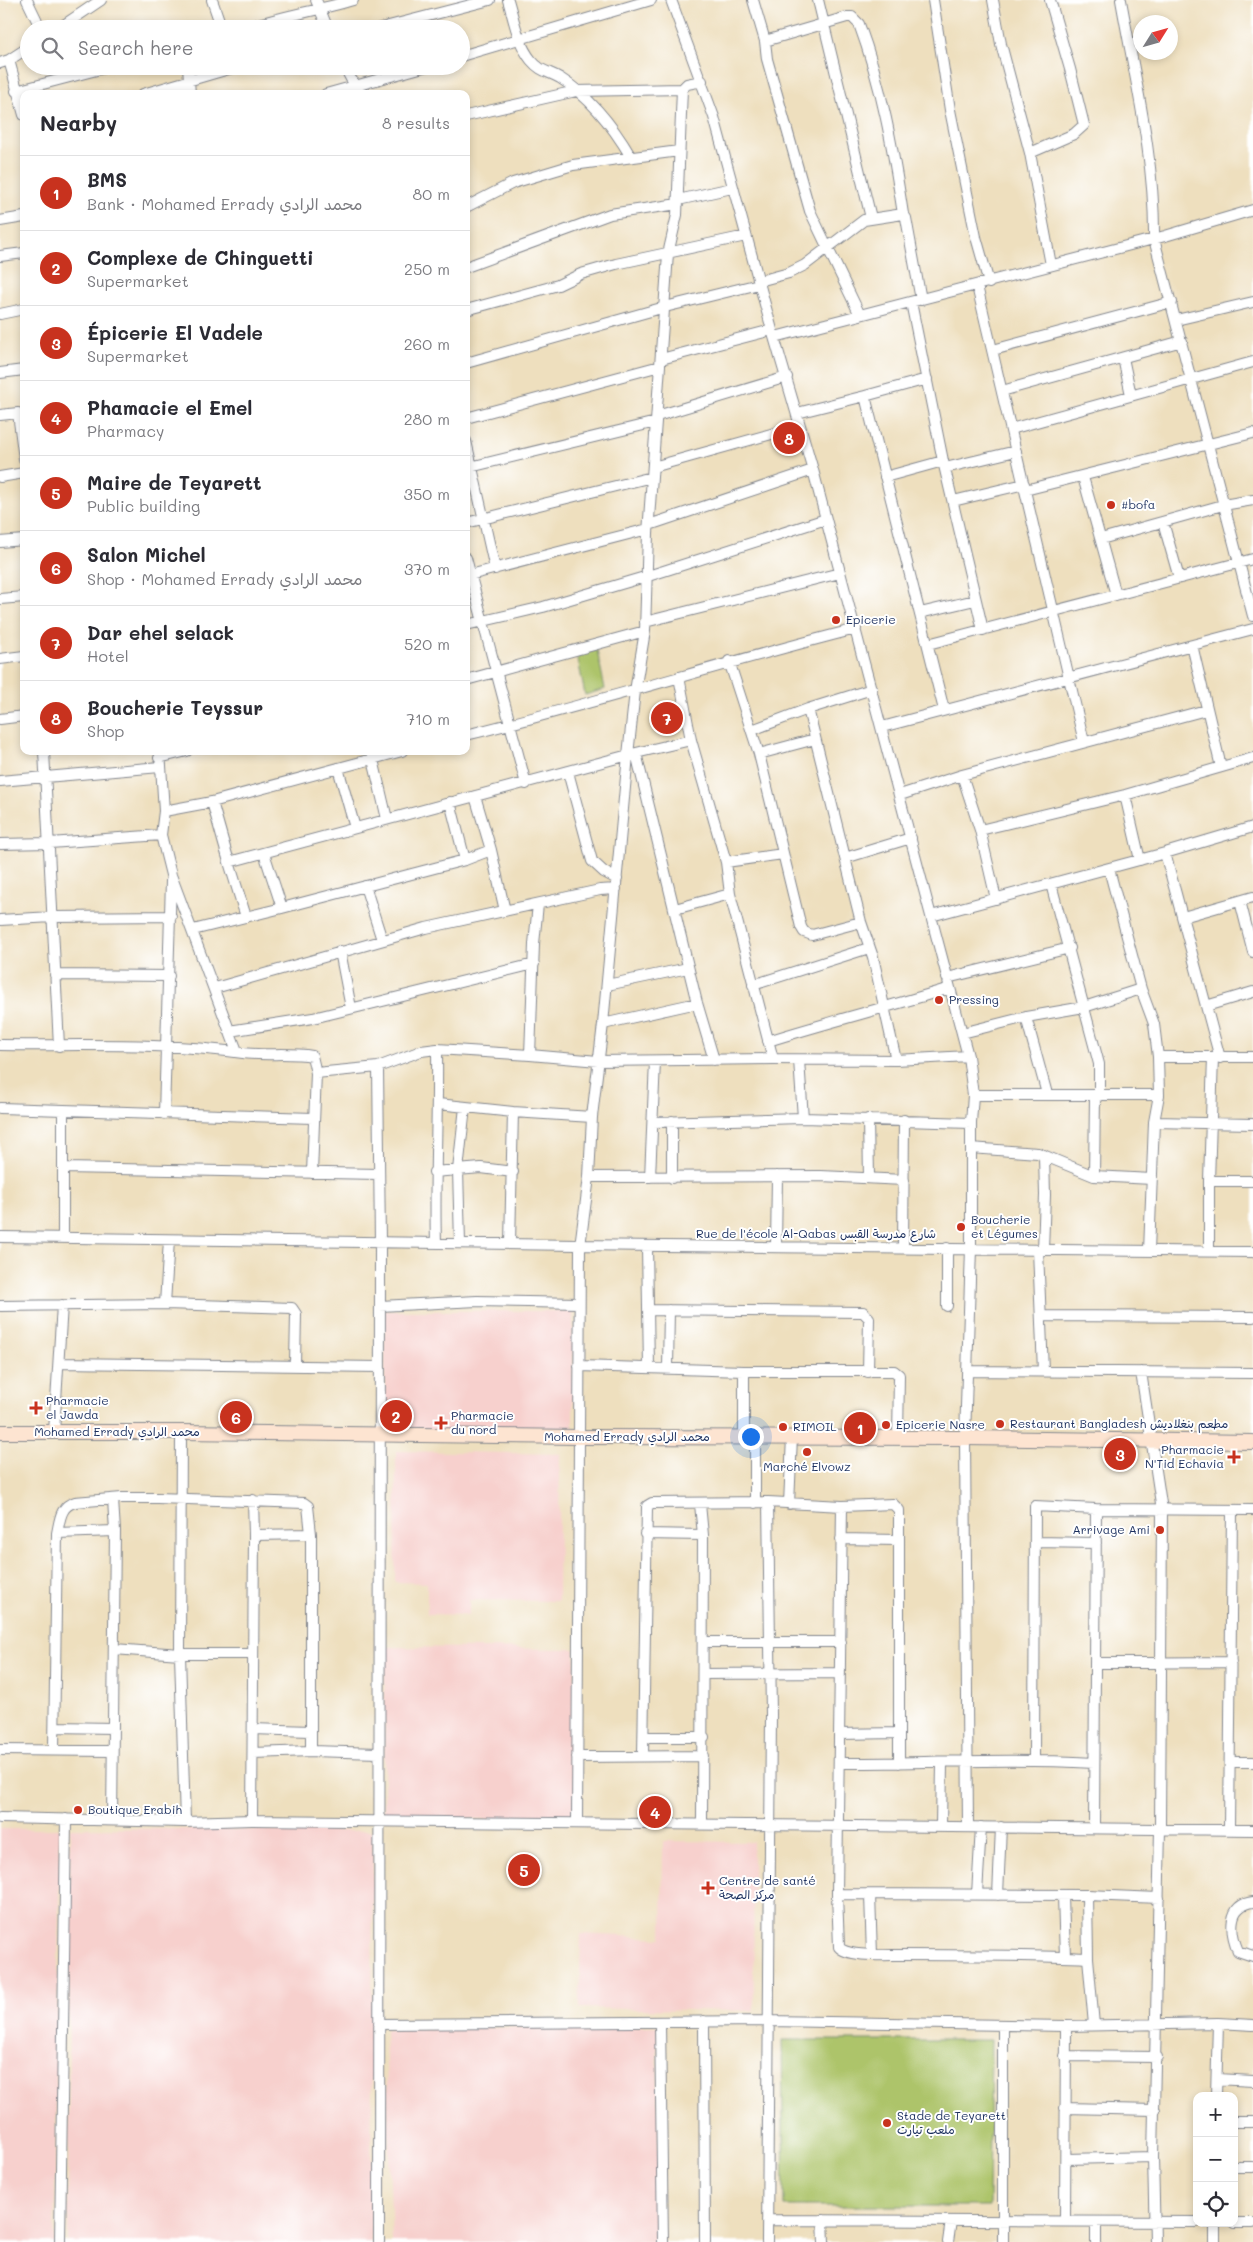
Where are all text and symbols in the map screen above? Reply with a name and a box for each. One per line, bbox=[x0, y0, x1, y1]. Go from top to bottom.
north arrow bbox=[1133, 15, 1178, 60]
search box bbox=[20, 20, 470, 75]
icon: search bbox=[38, 34, 66, 62]
text: Search here bbox=[78, 35, 194, 60]
text: Nearby bbox=[40, 109, 117, 136]
text: 8 results bbox=[382, 112, 450, 133]
text: BMS bbox=[87, 167, 127, 192]
text: 1 bbox=[52, 183, 60, 204]
text: 80 m bbox=[413, 183, 450, 204]
text: Bank · Mohamed Errady محمد الرادي bbox=[87, 193, 362, 214]
text: Complexe de Chinguetti bbox=[87, 245, 314, 270]
text: 2 bbox=[52, 258, 60, 279]
text: 250 m bbox=[404, 258, 450, 279]
text: Supermarket bbox=[87, 270, 189, 291]
text: Épicerie El Vadele bbox=[87, 320, 263, 345]
text: 3 bbox=[51, 333, 61, 354]
text: 260 m bbox=[404, 333, 450, 354]
text: Supermarket bbox=[87, 345, 189, 366]
text: Phamacie el Emel bbox=[87, 395, 252, 420]
text: 4 bbox=[51, 408, 61, 429]
text: 280 m bbox=[404, 408, 450, 429]
pin: 8 bbox=[773, 419, 805, 457]
text: Pharmacy bbox=[87, 420, 164, 441]
text: Maire de Teyarett bbox=[87, 470, 261, 495]
text: 5 bbox=[51, 483, 61, 504]
text: 350 m bbox=[404, 483, 450, 504]
text: Public building bbox=[87, 495, 200, 516]
place label: #bofa bbox=[1121, 496, 1155, 512]
marker: #bofa bbox=[1105, 499, 1117, 511]
text: Salon Michel bbox=[87, 542, 206, 567]
text: 6 bbox=[51, 558, 61, 579]
text: 370 m bbox=[404, 558, 450, 579]
text: Shop · Mohamed Errady محمد الرادي bbox=[87, 568, 362, 589]
place label: Epicerie bbox=[846, 611, 896, 627]
marker: Epicerie bbox=[830, 614, 842, 626]
text: Dar ehel selack bbox=[87, 620, 234, 645]
text: 7 bbox=[52, 633, 60, 654]
text: 520 m bbox=[404, 633, 450, 654]
text: Hotel bbox=[87, 645, 129, 666]
text: Boucherie Teyssur bbox=[87, 695, 263, 720]
pin: 7 bbox=[651, 699, 683, 737]
text: 8 bbox=[51, 708, 61, 729]
text: 710 m bbox=[406, 708, 450, 729]
text: Shop bbox=[87, 720, 124, 741]
place label: Pressing bbox=[949, 991, 999, 1007]
marker: Pressing bbox=[933, 994, 945, 1006]
place label: Boucherie et Légumes bbox=[971, 1211, 1038, 1241]
marker: Boucherie et Légumes bbox=[955, 1221, 967, 1233]
street label: Rue de l'école Al-Qabas شارع مدرسة القبس bbox=[696, 1225, 936, 1243]
place label: Pharmacie el Jawda bbox=[46, 1392, 109, 1422]
pin: 2 bbox=[380, 1397, 412, 1435]
pin: 6 bbox=[220, 1398, 252, 1436]
marker: Pharmacie el Jawda bbox=[30, 1402, 42, 1414]
place label: Pharmacie du nord bbox=[451, 1407, 514, 1437]
pin: 1 bbox=[844, 1409, 876, 1447]
place label: Restaurant Bangladesh مطعم بنغلاديش bbox=[1010, 1415, 1228, 1433]
place label: Epicerie Nasre bbox=[896, 1416, 985, 1432]
marker: Pharmacie du nord bbox=[435, 1417, 447, 1429]
place label: RIMOIL bbox=[793, 1418, 837, 1434]
marker: Restaurant Bangladesh مطعم بنغلاديش bbox=[994, 1418, 1006, 1430]
marker: Epicerie Nasre bbox=[880, 1419, 892, 1431]
marker: RIMOIL bbox=[777, 1421, 789, 1433]
street label: Mohamed Errady محمد الرادي bbox=[34, 1423, 200, 1441]
your location bbox=[738, 1424, 764, 1450]
street label: Mohamed Errady محمد الرادي bbox=[544, 1428, 710, 1446]
pin: 3 bbox=[1104, 1435, 1136, 1473]
place label: Pharmacie N'Tid Echavia bbox=[1145, 1441, 1224, 1471]
marker: Marché Elvowz bbox=[801, 1446, 813, 1458]
marker: Pharmacie N'Tid Echavia bbox=[1228, 1451, 1240, 1463]
place label: Marché Elvowz bbox=[763, 1458, 851, 1474]
place label: Arrivage Ami bbox=[1072, 1521, 1150, 1537]
marker: Arrivage Ami bbox=[1154, 1524, 1166, 1536]
pin: 4 bbox=[639, 1793, 671, 1831]
place label: Boutique Erabih bbox=[88, 1801, 182, 1817]
marker: Boutique Erabih bbox=[72, 1804, 84, 1816]
pin: 5 bbox=[508, 1851, 540, 1889]
place label: Centre de santé مركز الصحة bbox=[719, 1872, 816, 1902]
marker: Centre de santé مركز الصحة bbox=[701, 1881, 715, 1895]
map controls bbox=[1193, 2092, 1238, 2227]
button: + bbox=[1193, 2092, 1238, 2137]
place label: Stade de Teyarett ملعب تيارت bbox=[897, 2107, 1006, 2138]
marker: Stade de Teyarett ملعب تيارت bbox=[881, 2117, 893, 2129]
button: − bbox=[1193, 2137, 1238, 2182]
button: locate bbox=[1193, 2182, 1238, 2227]

